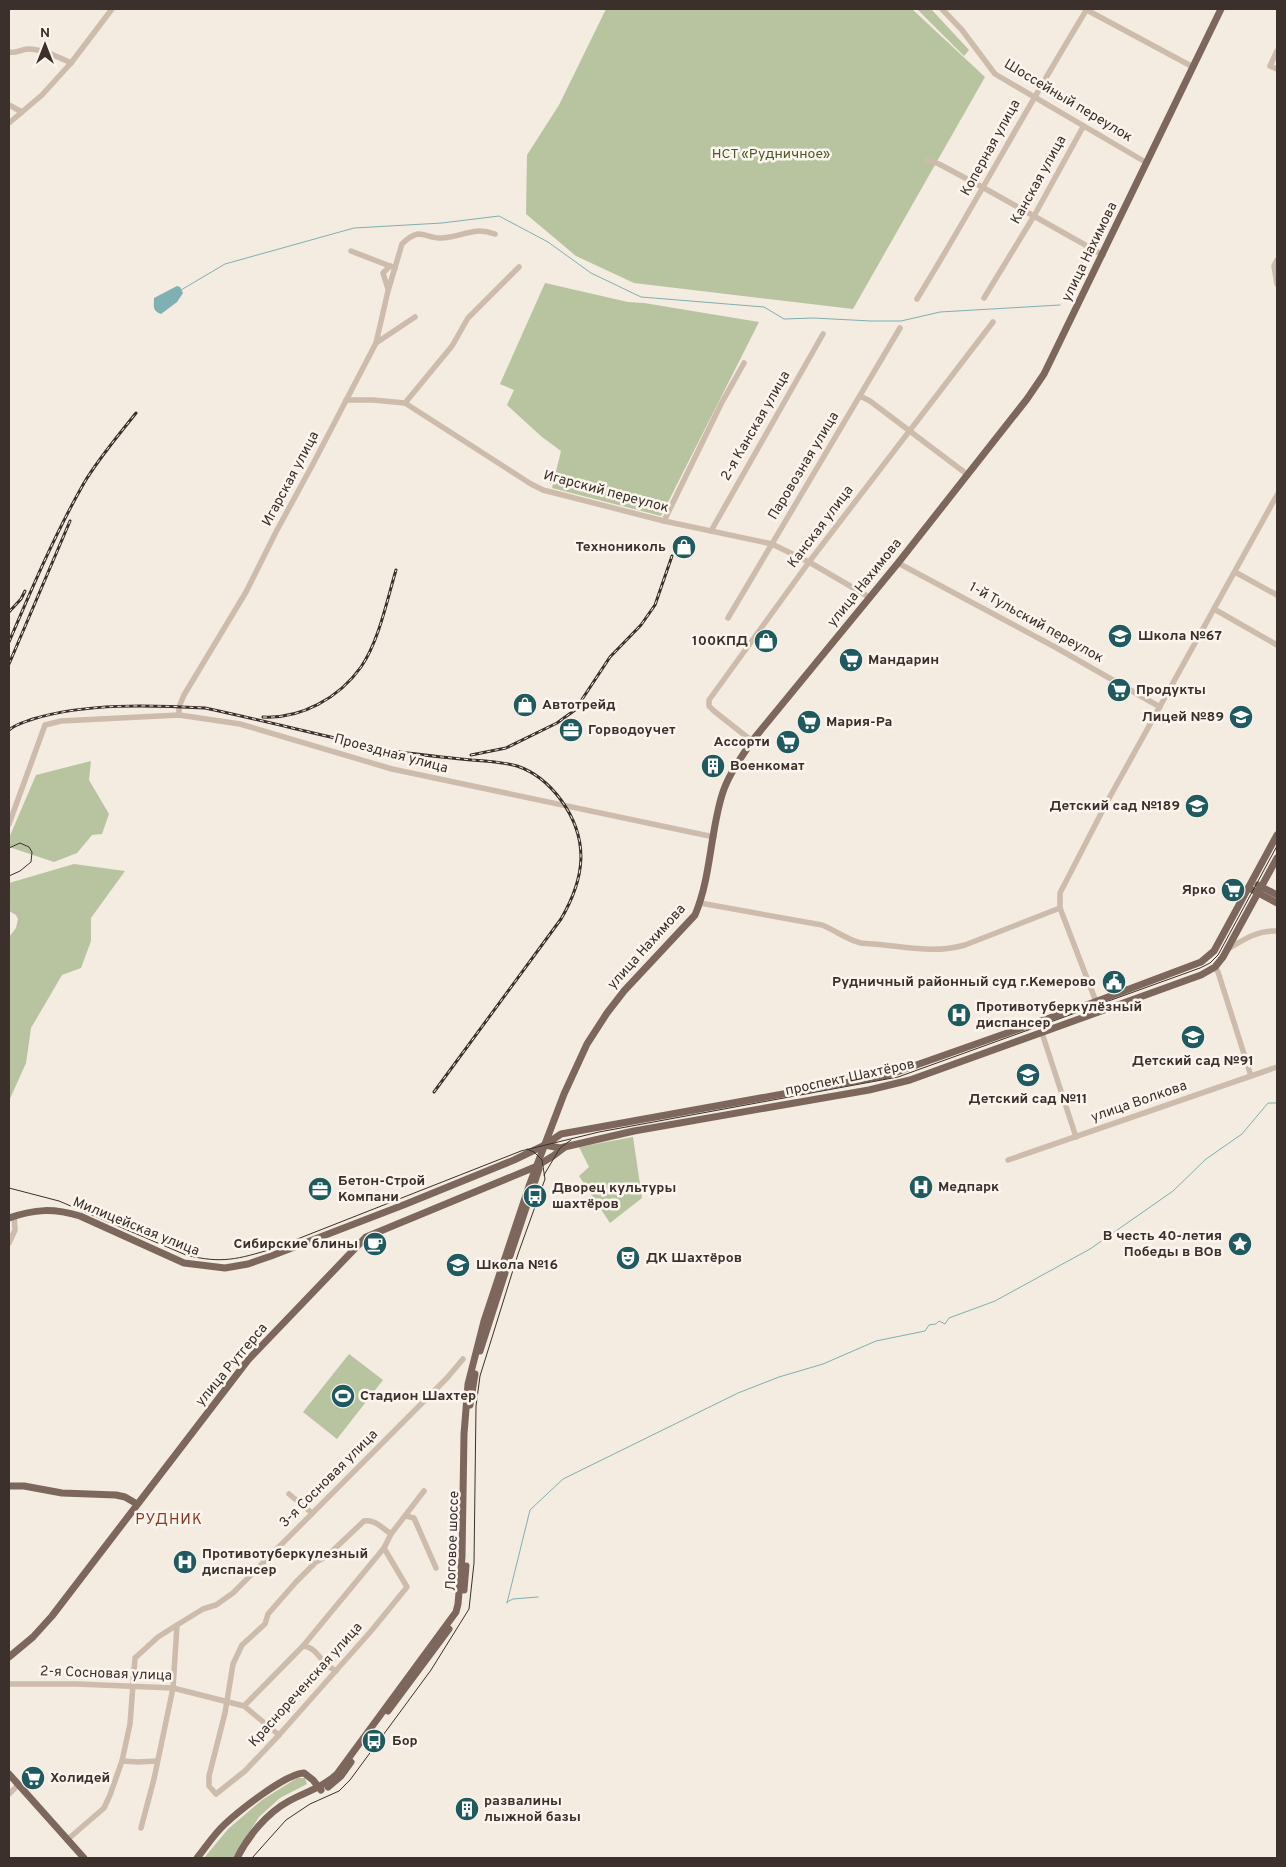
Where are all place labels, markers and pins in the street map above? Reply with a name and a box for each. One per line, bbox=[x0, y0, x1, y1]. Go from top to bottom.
shop icon: Технониколь bbox=[671, 534, 697, 560]
place label: Технониколь bbox=[576, 539, 666, 556]
school or university icon: Школа №67 bbox=[1107, 623, 1133, 649]
shop icon: 100КПД bbox=[753, 628, 779, 654]
place label: Школа №67 bbox=[1138, 628, 1222, 645]
place label: 100КПД bbox=[692, 633, 748, 650]
supermarket icon: Мандарин bbox=[838, 647, 864, 673]
place label: Мандарин bbox=[868, 652, 939, 669]
supermarket icon: Продукты bbox=[1106, 677, 1132, 703]
place label: Продукты bbox=[1136, 682, 1206, 699]
shop icon: Автотрейд bbox=[512, 692, 538, 718]
place label: Автотрейд bbox=[542, 697, 616, 714]
school or university icon: Лицей №89 bbox=[1228, 704, 1254, 730]
supermarket icon: Мария-Ра bbox=[796, 709, 822, 735]
place label: Лицей №89 bbox=[1142, 709, 1224, 726]
place label: Мария-Ра bbox=[826, 714, 892, 731]
office icon: Горводоучет bbox=[558, 717, 584, 743]
place label: Горводоучет bbox=[588, 722, 676, 739]
supermarket icon: Ассорти bbox=[775, 729, 801, 755]
place label: Ассорти bbox=[714, 734, 770, 751]
building icon: Военкомат bbox=[700, 753, 726, 779]
place label: Военкомат bbox=[730, 758, 805, 775]
school or university icon: Детский сад №189 bbox=[1184, 793, 1210, 819]
place label: Детский сад №189 bbox=[1049, 798, 1180, 815]
supermarket icon: Ярко bbox=[1220, 877, 1246, 903]
place label: Ярко bbox=[1182, 882, 1216, 899]
public building icon: Рудничный районный суд г.Кемерово bbox=[1101, 969, 1127, 995]
place label: Рудничный районный суд г.Кемерово bbox=[832, 974, 1096, 991]
place label: Противотуберкулёзный диспансер bbox=[976, 999, 1142, 1032]
hospital icon: Противотуберкулёзный диспансер bbox=[946, 1002, 972, 1028]
school or university icon: Детский сад №91 bbox=[1180, 1024, 1206, 1050]
place label: Детский сад №91 bbox=[1132, 1053, 1254, 1070]
school or university icon: Детский сад №11 bbox=[1015, 1062, 1041, 1088]
place label: Детский сад №11 bbox=[969, 1091, 1087, 1108]
place label: Бетон-Строй Компани bbox=[338, 1173, 425, 1206]
hospital icon: Медпарк bbox=[908, 1174, 934, 1200]
office icon: Бетон-Строй Компани bbox=[307, 1176, 333, 1202]
place label: Медпарк bbox=[938, 1179, 999, 1196]
place label: Дворец культуры шахтёров bbox=[552, 1180, 676, 1213]
bus stop icon: Дворец культуры шахтёров bbox=[522, 1183, 548, 1209]
place label: В честь 40-летия Победы в ВОв bbox=[1103, 1228, 1222, 1261]
cafe icon: Сибирские блины bbox=[362, 1231, 388, 1257]
place icon: В честь 40-летия Победы в ВОв bbox=[1227, 1231, 1253, 1257]
place label: Сибирские блины bbox=[234, 1236, 358, 1253]
theatre icon: ДК Шахтёров bbox=[615, 1245, 641, 1271]
place label: ДК Шахтёров bbox=[646, 1250, 742, 1267]
school or university icon: Школа №16 bbox=[445, 1252, 471, 1278]
place label: Школа №16 bbox=[476, 1257, 558, 1274]
sports icon: Стадион Шахтер bbox=[330, 1383, 356, 1409]
place label: Стадион Шахтер bbox=[360, 1388, 476, 1405]
place label: Противотуберкулезный диспансер bbox=[202, 1546, 368, 1579]
hospital icon: Противотуберкулезный диспансер bbox=[172, 1549, 198, 1575]
bus stop icon: Бор bbox=[361, 1728, 387, 1754]
place label: Бор bbox=[392, 1733, 418, 1750]
supermarket icon: Холидей bbox=[20, 1765, 46, 1791]
place label: Холидей bbox=[50, 1770, 110, 1787]
place label: развалины лыжной базы bbox=[484, 1793, 581, 1826]
building icon: развалины лыжной базы bbox=[454, 1796, 480, 1822]

